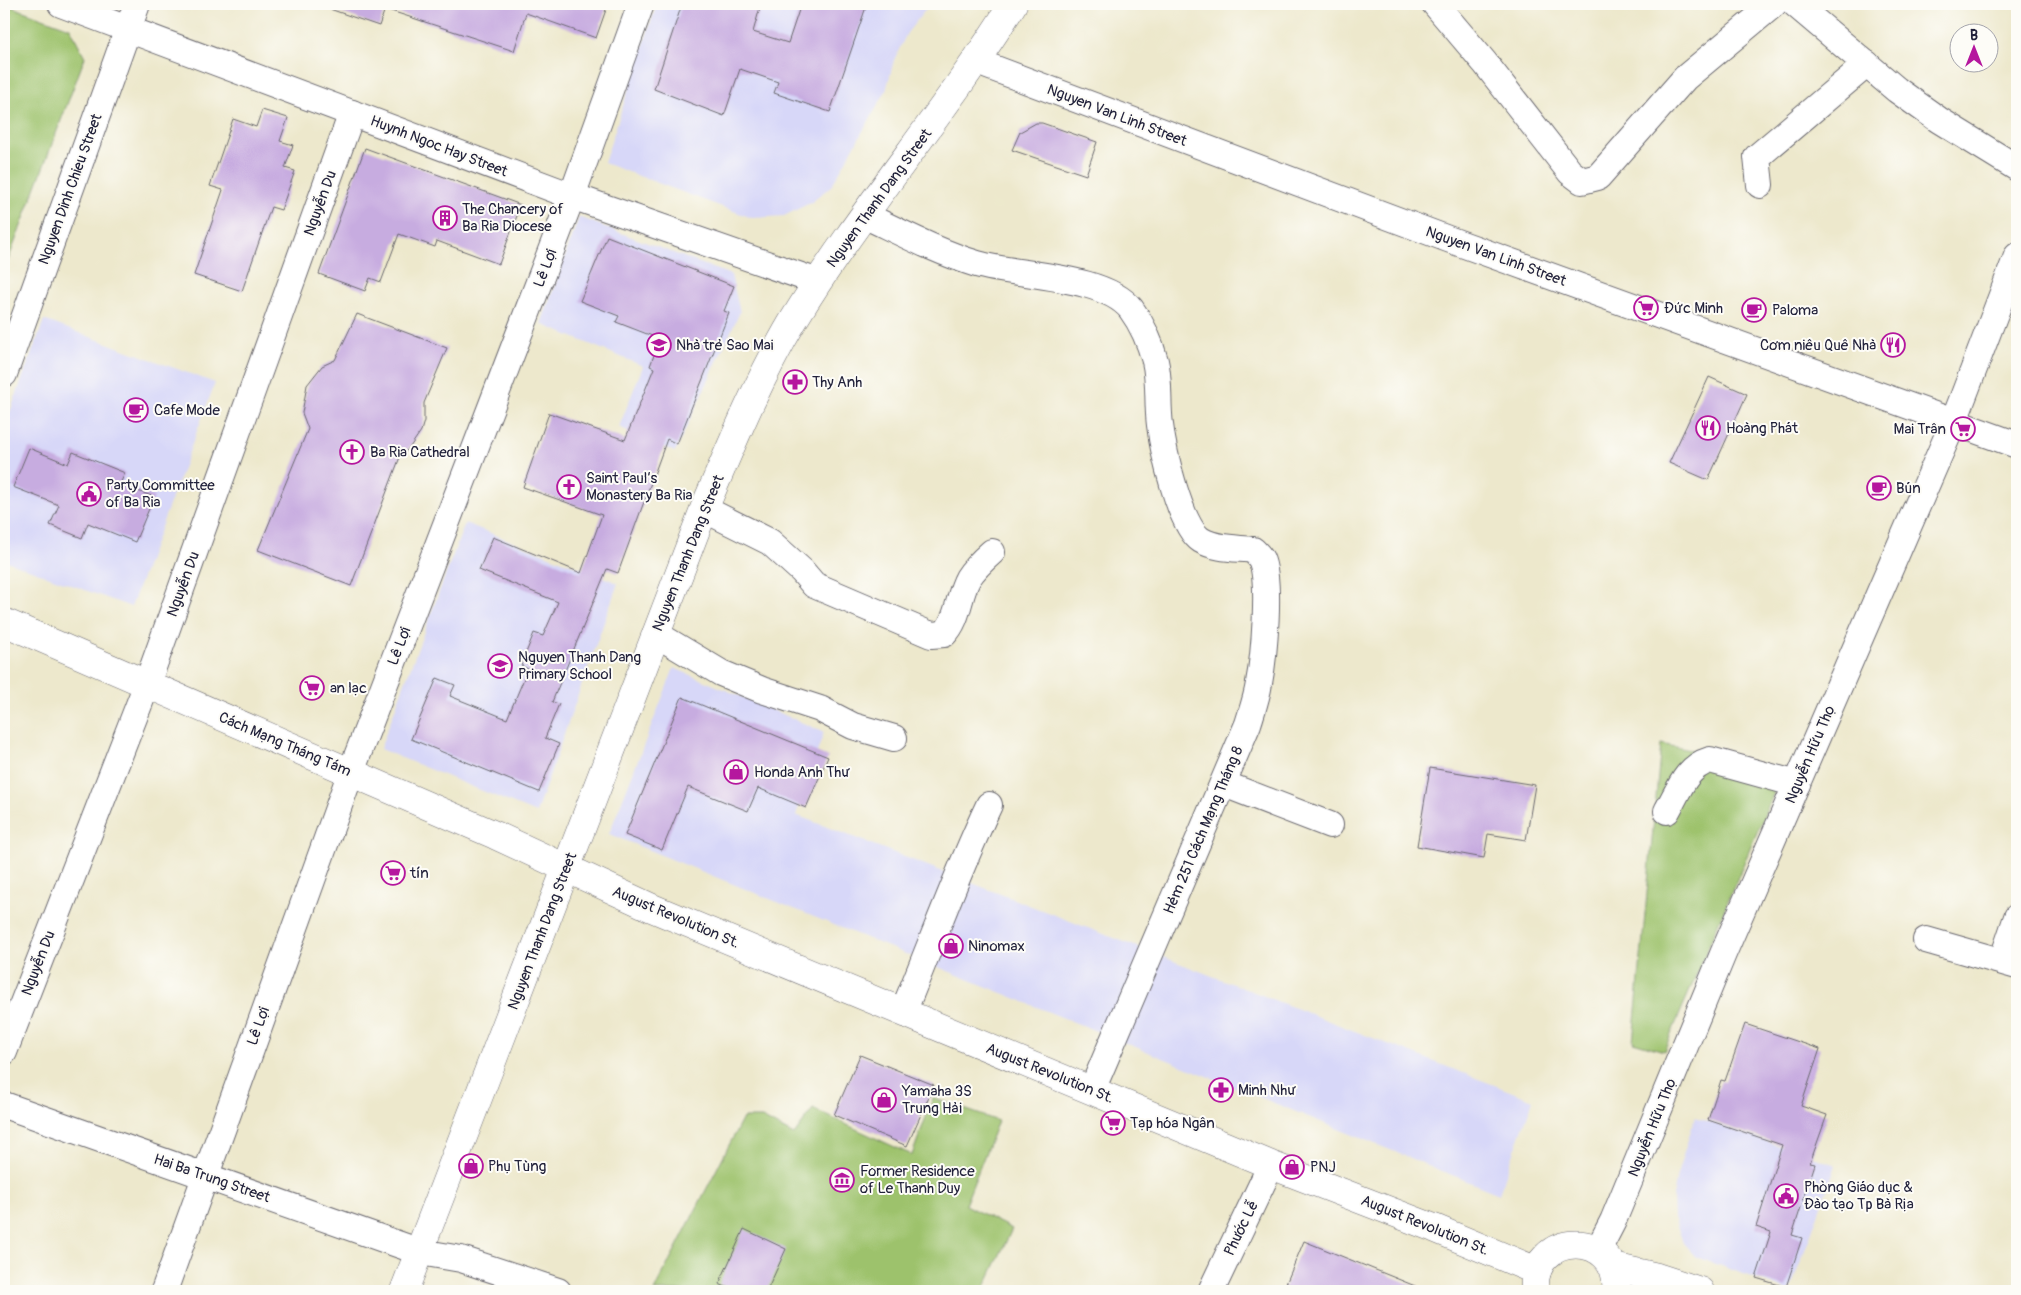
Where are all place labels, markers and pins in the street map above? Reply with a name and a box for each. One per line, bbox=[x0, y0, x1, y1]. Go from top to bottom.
place label: The Chancery of Ba Ria Diocese bbox=[462, 200, 564, 236]
building icon: The Chancery of Ba Ria Diocese bbox=[432, 205, 458, 231]
supermarket icon: Đức Minh bbox=[1633, 295, 1659, 321]
cafe icon: Paloma bbox=[1741, 297, 1767, 323]
place label: Đức Minh bbox=[1664, 299, 1723, 318]
place label: Paloma bbox=[1772, 301, 1818, 320]
school or university icon: Nhà trẻ Sao Mai bbox=[646, 332, 672, 358]
restaurant icon: Cơm niêu Quê Nhà bbox=[1880, 332, 1906, 358]
place label: Nhà trẻ Sao Mai bbox=[676, 336, 774, 355]
place label: Cơm niêu Quê Nhà bbox=[1760, 336, 1876, 355]
pharmacy icon: Thy Anh bbox=[782, 369, 808, 395]
place label: Thy Anh bbox=[812, 373, 862, 392]
cafe icon: Cafe Mode bbox=[123, 397, 149, 423]
place label: Cafe Mode bbox=[154, 401, 220, 420]
restaurant icon: Hoàng Phát bbox=[1695, 415, 1721, 441]
supermarket icon: Mai Trân bbox=[1950, 416, 1976, 442]
place label: Hoàng Phát bbox=[1726, 419, 1799, 438]
place label: Mai Trân bbox=[1894, 420, 1946, 439]
church icon: Ba Ria Cathedral bbox=[339, 439, 365, 465]
place label: Ba Ria Cathedral bbox=[370, 443, 470, 462]
place label: Saint Paul’s Monastery Ba Ria bbox=[586, 469, 692, 505]
church icon: Saint Paul’s Monastery Ba Ria bbox=[556, 474, 582, 500]
cafe icon: Bún bbox=[1866, 475, 1892, 501]
place label: Party Committee of Ba Ria bbox=[106, 476, 215, 512]
place label: Bún bbox=[1896, 479, 1921, 498]
public building icon: Party Committee of Ba Ria bbox=[76, 481, 102, 507]
place label: Nguyen Thanh Dang Primary School bbox=[518, 648, 641, 684]
school or university icon: Nguyen Thanh Dang Primary School bbox=[487, 653, 513, 679]
supermarket icon: an lạc bbox=[299, 675, 325, 701]
place label: an lạc bbox=[330, 679, 367, 698]
shop icon: Honda Anh Thư bbox=[723, 759, 749, 785]
place label: Honda Anh Thư bbox=[754, 763, 850, 782]
supermarket icon: tín bbox=[380, 860, 406, 886]
place label: tín bbox=[409, 864, 429, 883]
shop icon: Ninomax bbox=[938, 933, 964, 959]
place label: Ninomax bbox=[968, 937, 1025, 956]
pharmacy icon: Minh Như bbox=[1208, 1077, 1234, 1103]
place label: Minh Như bbox=[1238, 1081, 1296, 1100]
place label: Yamaha 3S Trung Hải bbox=[901, 1082, 972, 1118]
shop icon: Yamaha 3S Trung Hải bbox=[871, 1087, 897, 1113]
supermarket icon: Tạp hóa Ngân bbox=[1100, 1110, 1126, 1136]
place label: Tạp hóa Ngân bbox=[1130, 1114, 1215, 1133]
shop icon: Phụ Tùng bbox=[458, 1153, 484, 1179]
shop icon: PNJ bbox=[1279, 1154, 1305, 1180]
place label: Phụ Tùng bbox=[488, 1157, 546, 1176]
place label: PNJ bbox=[1310, 1158, 1336, 1177]
place label: Former Residence of Le Thanh Duy bbox=[860, 1162, 975, 1198]
museum icon: Former Residence of Le Thanh Duy bbox=[829, 1167, 855, 1193]
place label: Phòng Giáo dục & Đào tạo Tp Bà Rịa bbox=[1804, 1178, 1914, 1214]
public building icon: Phòng Giáo dục & Đào tạo Tp Bà Rịa bbox=[1773, 1183, 1799, 1209]

